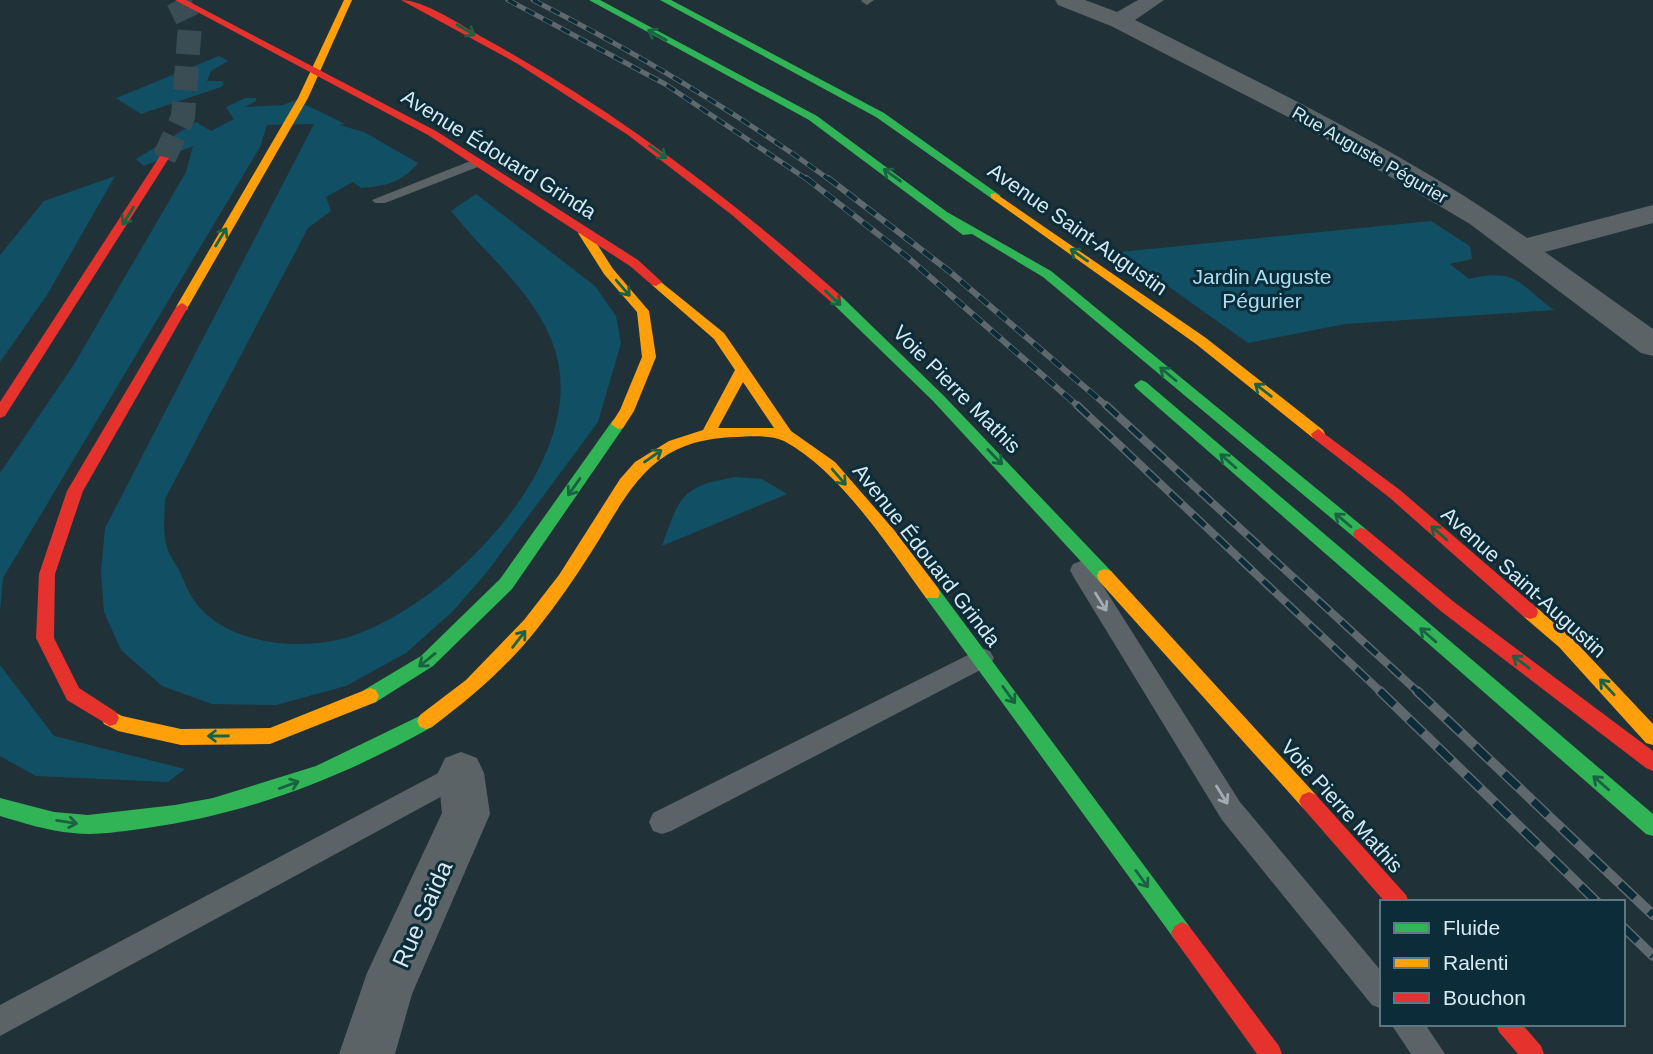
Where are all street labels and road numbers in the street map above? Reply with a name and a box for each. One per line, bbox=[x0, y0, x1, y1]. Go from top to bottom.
street label: Avenue Édouard Grinda bbox=[398, 85, 601, 224]
street label: Rue Auguste Pégurier bbox=[1289, 102, 1451, 208]
street label: Avenue Saint-Augustin bbox=[984, 158, 1172, 300]
street label: Voie Pierre Mathis bbox=[889, 321, 1025, 457]
street label: Avenue Édouard Grinda bbox=[849, 459, 1005, 651]
street label: Avenue Saint-Augustin bbox=[1437, 502, 1611, 662]
street label: Voie Pierre Mathis bbox=[1276, 735, 1408, 877]
street label: Rue Saïda bbox=[387, 856, 458, 971]

